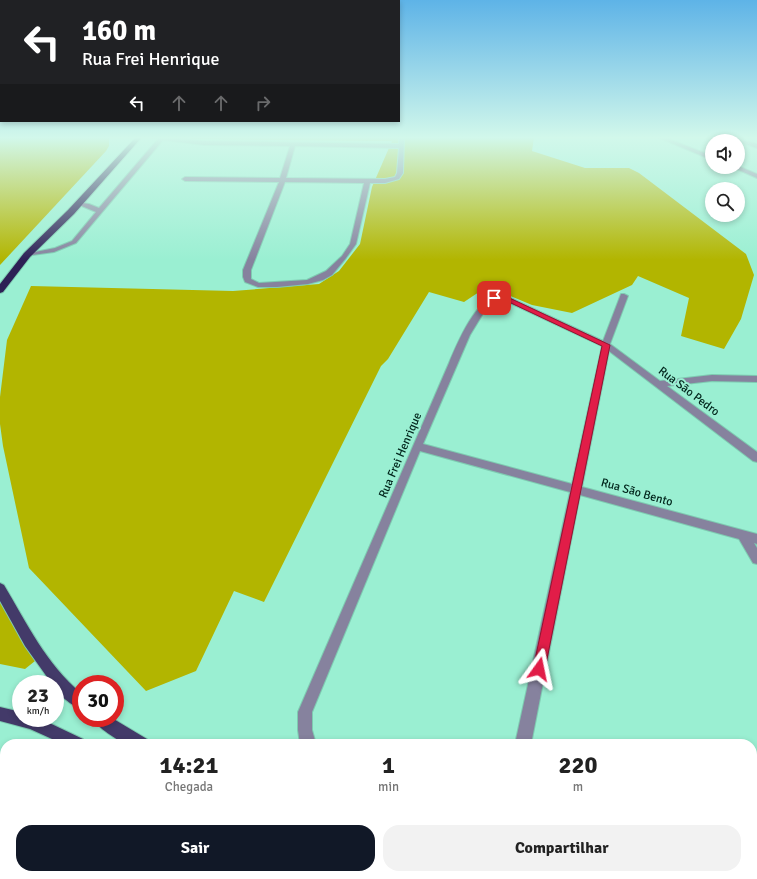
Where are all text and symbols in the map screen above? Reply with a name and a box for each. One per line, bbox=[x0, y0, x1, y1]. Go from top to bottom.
text: 160 m bbox=[82, 14, 156, 48]
icon: left bbox=[16, 16, 68, 68]
text: Rua Frei Henrique bbox=[82, 48, 220, 70]
icon: left bbox=[126, 92, 148, 114]
icon: ahead bbox=[168, 92, 190, 114]
icon: ahead bbox=[210, 92, 232, 114]
icon: right bbox=[252, 92, 274, 114]
map controls bbox=[705, 134, 745, 222]
button: sound bbox=[705, 134, 745, 174]
button: search bbox=[705, 182, 745, 222]
pin bbox=[477, 281, 511, 315]
icon: arrive bbox=[483, 287, 505, 309]
street label: Rua São Pedro bbox=[655, 363, 722, 419]
street label: Rua Frei Henrique bbox=[376, 410, 425, 500]
street label: Rua São Bento bbox=[599, 475, 674, 510]
position arrow bbox=[518, 648, 560, 690]
speed limit sign: 30 bbox=[72, 675, 124, 727]
text: 23 bbox=[27, 683, 49, 708]
text: km/h bbox=[27, 705, 49, 717]
text: 14:21 bbox=[160, 750, 218, 780]
text: 1 bbox=[382, 750, 395, 780]
text: 220 bbox=[559, 750, 597, 780]
text: Chegada bbox=[165, 779, 213, 795]
text: min bbox=[378, 779, 399, 795]
text: m bbox=[573, 779, 583, 795]
button: Sair bbox=[16, 825, 375, 871]
button: Compartilhar bbox=[383, 825, 741, 871]

